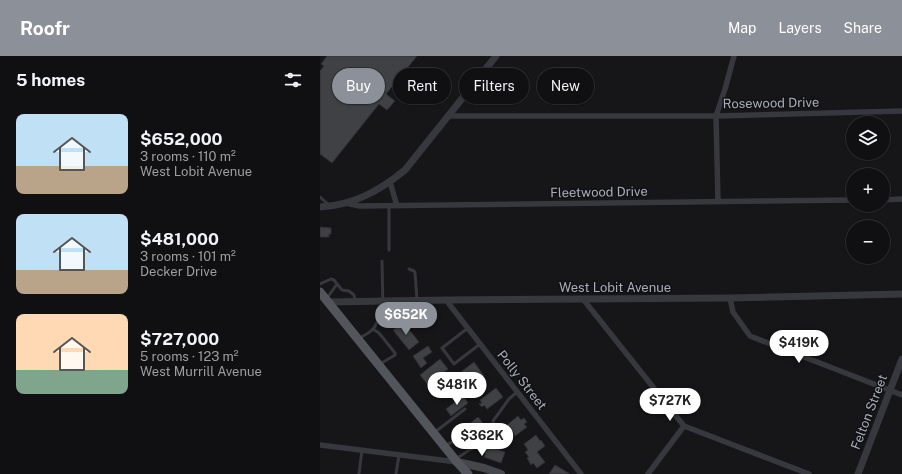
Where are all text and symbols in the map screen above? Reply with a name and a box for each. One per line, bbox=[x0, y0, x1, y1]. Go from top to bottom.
text: Roofr bbox=[20, 17, 70, 39]
text: Map bbox=[728, 20, 756, 36]
text: Layers bbox=[778, 20, 822, 36]
text: Share bbox=[844, 20, 882, 36]
chip: Buy bbox=[332, 68, 385, 104]
chip: Rent bbox=[393, 68, 451, 104]
chip: Filters bbox=[459, 68, 529, 104]
chip: New bbox=[537, 68, 594, 104]
icon: filters bbox=[282, 69, 304, 91]
text: 5 homes bbox=[16, 70, 85, 90]
street label: Rosewood Drive bbox=[723, 95, 819, 111]
map controls bbox=[846, 116, 890, 264]
button: layers bbox=[846, 116, 890, 160]
text: $652,000 bbox=[140, 129, 223, 149]
icon: home bbox=[48, 130, 96, 178]
text: 3 rooms · 110 m² bbox=[140, 149, 236, 164]
text: West Lobit Avenue bbox=[140, 164, 252, 179]
button: + bbox=[846, 168, 890, 212]
street label: Fleetwood Drive bbox=[550, 184, 648, 200]
button: − bbox=[846, 220, 890, 264]
text: $481,000 bbox=[140, 229, 219, 249]
icon: home bbox=[48, 230, 96, 278]
text: 3 rooms · 101 m² bbox=[140, 249, 236, 264]
text: Decker Drive bbox=[140, 264, 217, 279]
street label: West Lobit Avenue bbox=[559, 280, 671, 295]
pin: $652K bbox=[378, 302, 434, 336]
text: $652K bbox=[384, 307, 428, 322]
text: $727,000 bbox=[140, 329, 219, 349]
icon: home bbox=[48, 330, 96, 378]
pin: $419K bbox=[771, 330, 827, 364]
text: $419K bbox=[779, 335, 819, 350]
street label: Polly Street bbox=[494, 347, 550, 413]
text: 5 rooms · 123 m² bbox=[140, 349, 239, 364]
text: West Murrill Avenue bbox=[140, 364, 262, 379]
pin: $481K bbox=[429, 372, 485, 406]
street label: Felton Street bbox=[848, 372, 890, 452]
text: $481K bbox=[437, 377, 477, 392]
pin: $727K bbox=[642, 388, 698, 422]
text: $727K bbox=[649, 393, 691, 408]
pin: $362K bbox=[454, 423, 510, 457]
text: $362K bbox=[460, 428, 504, 443]

